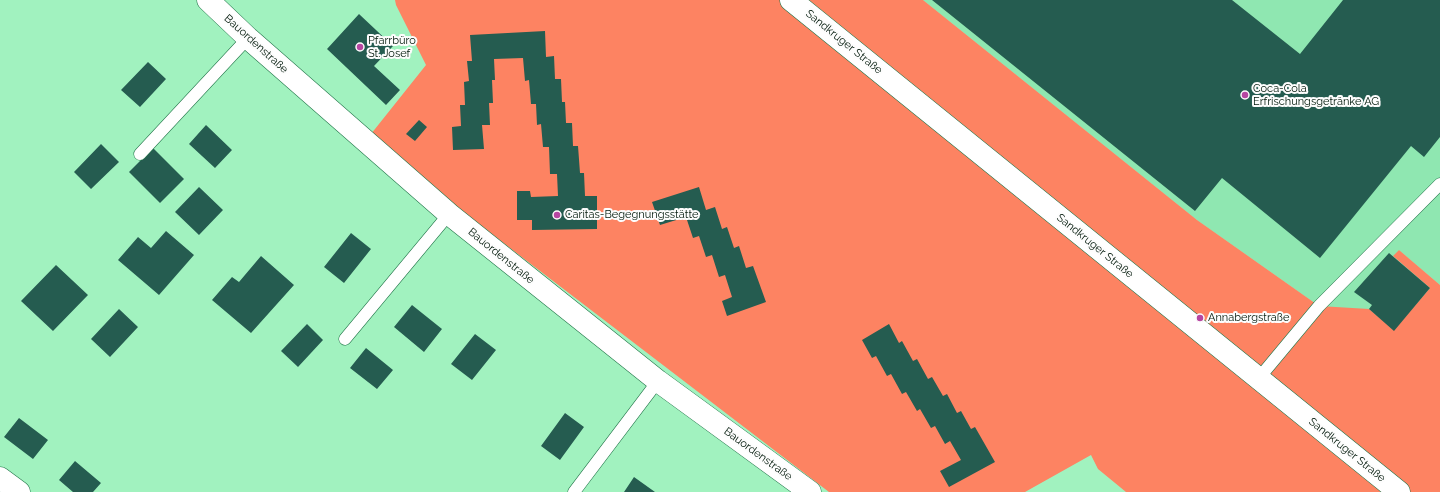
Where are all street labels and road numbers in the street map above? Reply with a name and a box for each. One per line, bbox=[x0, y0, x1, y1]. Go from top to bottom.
street label: Sandkruger Straße bbox=[803, 7, 885, 77]
street label: Bauordenstraße bbox=[221, 12, 291, 76]
street label: Sandkruger Straße bbox=[1054, 211, 1136, 281]
street label: Bauordenstraße bbox=[465, 225, 537, 287]
street label: Sandkruger Straße bbox=[1306, 415, 1388, 485]
street label: Bauordenstraße bbox=[721, 425, 795, 483]

